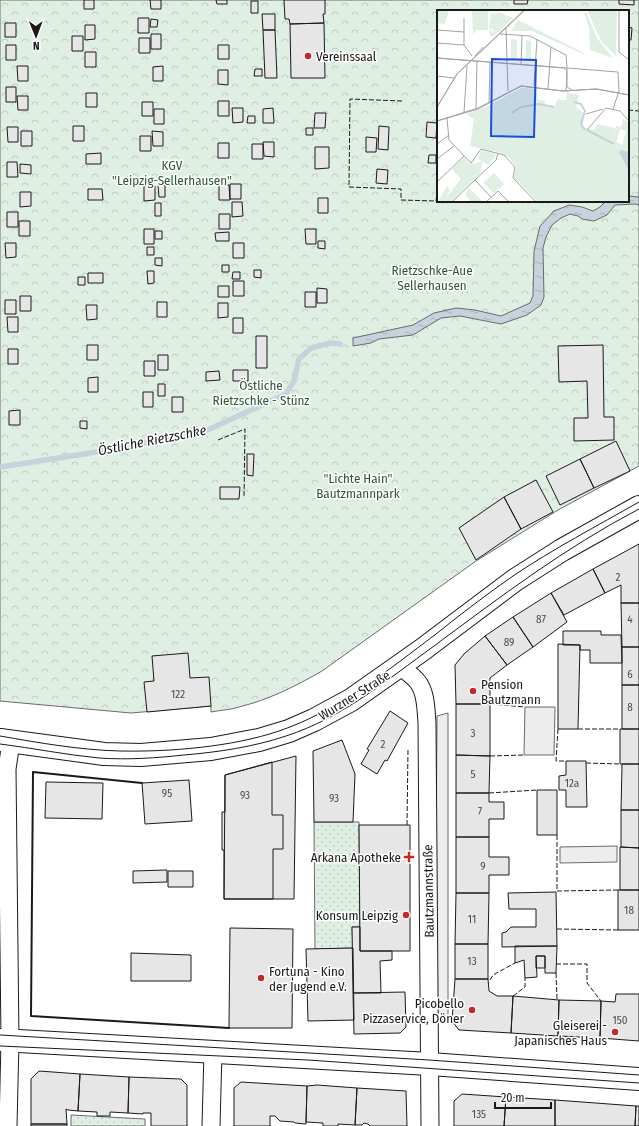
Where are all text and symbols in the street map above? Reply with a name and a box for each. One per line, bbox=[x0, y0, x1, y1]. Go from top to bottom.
inset map bbox=[437, 10, 629, 202]
north arrow bbox=[16, 16, 56, 56]
text: N bbox=[33, 39, 40, 52]
place label: Vereinssaal bbox=[316, 49, 377, 64]
marker: Vereinssaal bbox=[303, 51, 313, 61]
park label: KGV "Leipzig-Sellerhausen" bbox=[112, 158, 232, 188]
park label: Rietzschke-Aue Sellerhausen bbox=[391, 263, 473, 293]
park label: Östliche Rietzschke - Stünz bbox=[213, 377, 309, 408]
water label: Östliche Rietzschke bbox=[96, 421, 208, 459]
park label: "Lichte Hain" Bautzmannpark bbox=[316, 471, 401, 501]
house number: 2 bbox=[616, 571, 621, 584]
house number: 87 bbox=[536, 613, 546, 626]
house number: 4 bbox=[627, 613, 633, 626]
house number: 89 bbox=[504, 636, 514, 649]
street label: Wurzner Straße bbox=[316, 667, 393, 723]
house number: 6 bbox=[627, 668, 633, 681]
place label: Pension Bautzmann bbox=[481, 677, 541, 707]
marker: Pension Bautzmann bbox=[468, 686, 478, 696]
house number: 122 bbox=[171, 688, 185, 701]
house number: 8 bbox=[627, 701, 633, 714]
house number: 3 bbox=[471, 727, 476, 740]
house number: 2 bbox=[381, 738, 386, 751]
house number: 5 bbox=[470, 768, 476, 781]
house number: 12a bbox=[565, 777, 579, 790]
house number: 95 bbox=[162, 787, 172, 800]
house number: 93 bbox=[240, 789, 250, 802]
house number: 93 bbox=[329, 792, 339, 805]
house number: 7 bbox=[478, 805, 483, 818]
street label: Bautzmannstraße bbox=[420, 844, 437, 938]
place label: Arkana Apotheke bbox=[311, 850, 401, 865]
marker: Arkana Apotheke bbox=[404, 852, 414, 862]
house number: 9 bbox=[480, 860, 486, 873]
house number: 18 bbox=[624, 904, 634, 917]
place label: Konsum Leipzig bbox=[316, 908, 399, 923]
marker: Konsum Leipzig bbox=[401, 910, 411, 920]
house number: 11 bbox=[468, 913, 476, 926]
house number: 13 bbox=[467, 955, 477, 968]
place label: Fortuna - Kino der Jugend e.V. bbox=[269, 964, 347, 994]
marker: Fortuna - Kino der Jugend e.V. bbox=[256, 973, 266, 983]
place label: Picobello Pizzaservice, Döner bbox=[362, 996, 464, 1026]
marker: Picobello Pizzaservice, Döner bbox=[467, 1005, 477, 1015]
house number: 150 bbox=[612, 1014, 628, 1027]
place label: Gleiserei - Japanisches Haus bbox=[514, 1018, 607, 1048]
marker: Gleiserei - Japanisches Haus bbox=[610, 1027, 620, 1037]
scale bar bbox=[495, 1084, 551, 1110]
text: 20 m bbox=[501, 1091, 525, 1105]
house number: 135 bbox=[472, 1108, 486, 1121]

